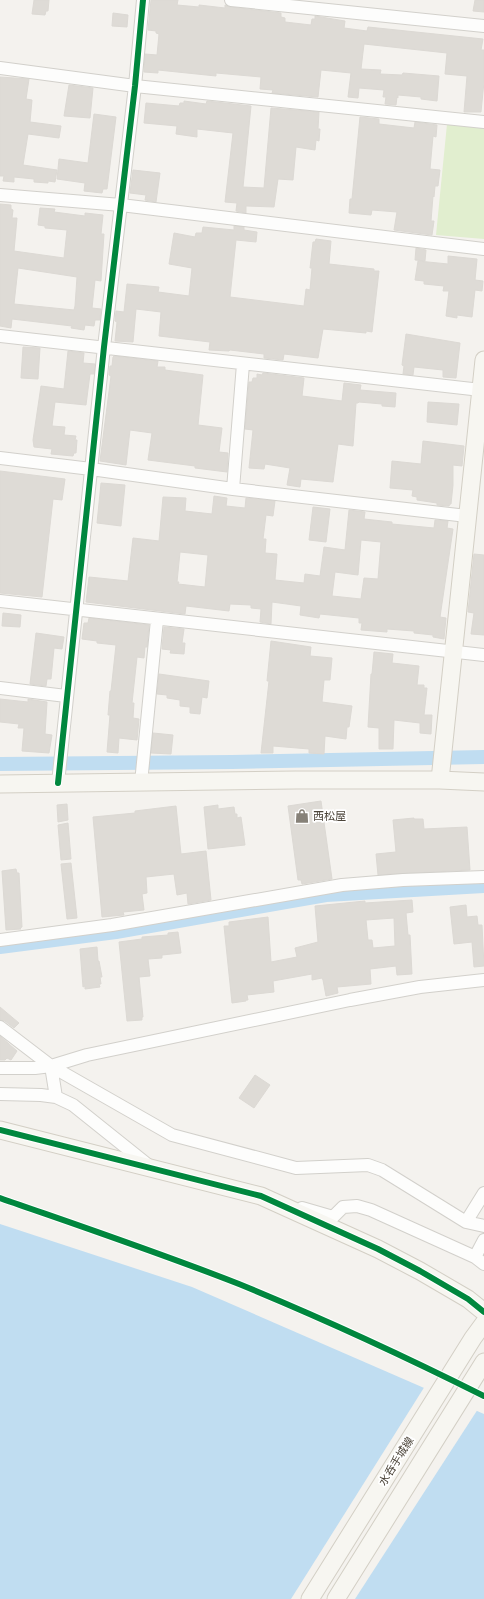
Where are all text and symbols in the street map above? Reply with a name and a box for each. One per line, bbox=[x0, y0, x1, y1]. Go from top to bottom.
shop icon: 西松屋 bbox=[294, 808, 310, 824]
place label: 西松屋 bbox=[313, 809, 346, 823]
street label: 水呑手城線 bbox=[375, 1434, 417, 1488]

